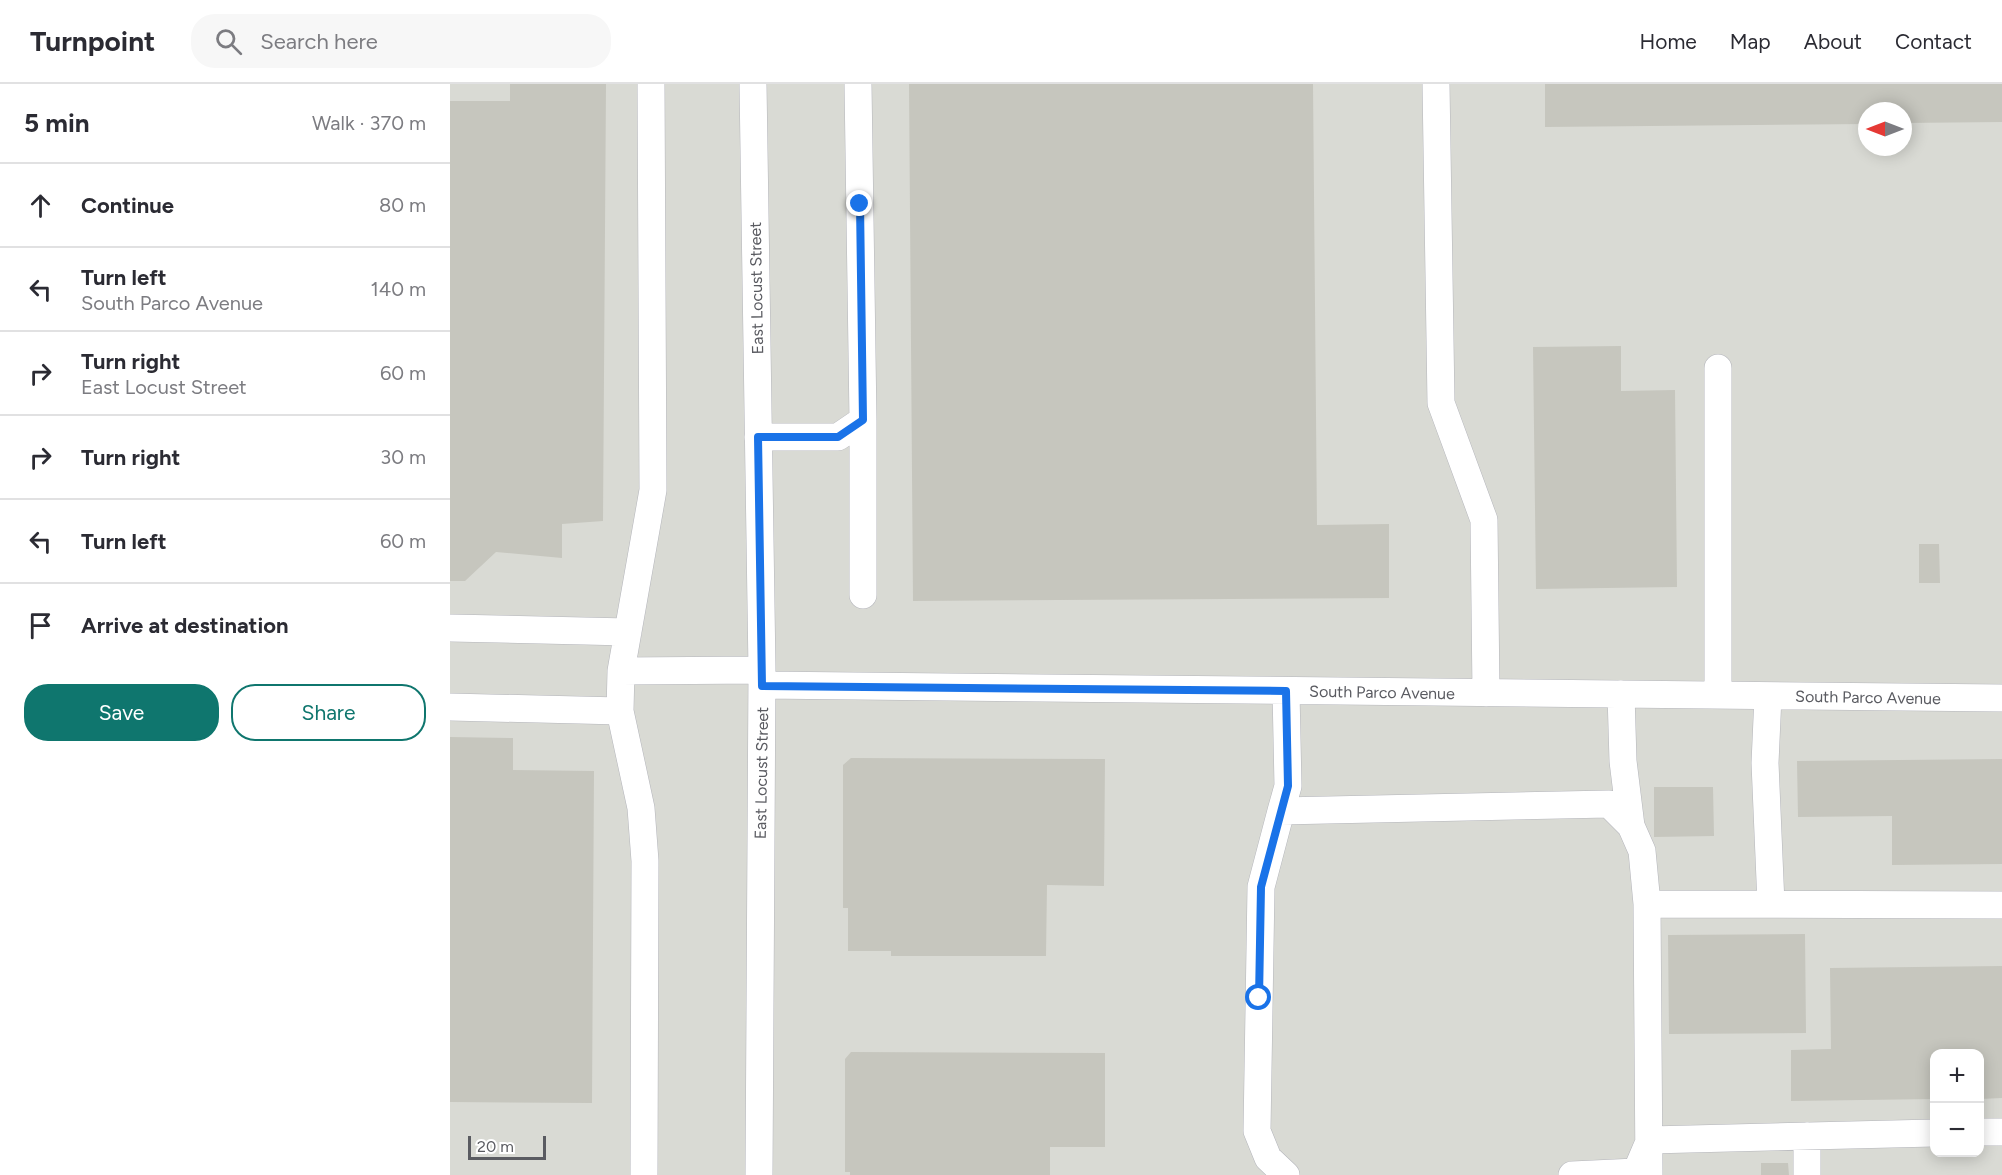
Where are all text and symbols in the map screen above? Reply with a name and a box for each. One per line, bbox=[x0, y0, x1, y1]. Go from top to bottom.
search box bbox=[191, 14, 611, 68]
text: Turnpoint bbox=[30, 24, 155, 58]
icon: search bbox=[212, 25, 245, 58]
text: Search here bbox=[260, 28, 378, 55]
text: Home bbox=[1640, 29, 1697, 54]
text: Map bbox=[1730, 29, 1771, 54]
text: About bbox=[1804, 29, 1862, 54]
text: Contact bbox=[1895, 29, 1972, 54]
north arrow bbox=[1858, 102, 1912, 156]
text: 5 min bbox=[24, 107, 90, 139]
text: Walk · 370 m bbox=[312, 111, 426, 135]
icon: ahead bbox=[24, 189, 57, 222]
route end bbox=[846, 190, 872, 216]
text: Continue bbox=[81, 192, 174, 219]
text: 80 m bbox=[379, 193, 426, 217]
street label: East Locust Street bbox=[746, 222, 767, 354]
text: Turn left bbox=[81, 264, 167, 291]
icon: left bbox=[24, 273, 57, 306]
text: 140 m bbox=[371, 277, 426, 301]
text: South Parco Avenue bbox=[81, 291, 263, 315]
text: Turn right bbox=[81, 348, 180, 375]
icon: right bbox=[24, 357, 57, 390]
text: 60 m bbox=[380, 361, 426, 385]
text: East Locust Street bbox=[81, 375, 247, 399]
icon: right bbox=[24, 441, 57, 474]
text: Turn right bbox=[81, 444, 180, 471]
text: 30 m bbox=[380, 445, 426, 469]
icon: left bbox=[24, 525, 57, 558]
text: Turn left bbox=[81, 528, 167, 555]
text: 60 m bbox=[380, 529, 426, 553]
icon: arrive bbox=[24, 609, 57, 642]
text: Arrive at destination bbox=[81, 612, 289, 639]
street label: South Parco Avenue bbox=[1309, 682, 1455, 703]
button: Save bbox=[24, 684, 219, 741]
button: Share bbox=[231, 684, 426, 741]
street label: South Parco Avenue bbox=[1795, 687, 1941, 708]
street label: East Locust Street bbox=[751, 707, 772, 839]
route start bbox=[1245, 984, 1271, 1010]
map controls bbox=[1930, 1049, 1984, 1157]
button: + bbox=[1930, 1049, 1984, 1103]
button: − bbox=[1930, 1103, 1984, 1157]
scale bar bbox=[468, 1133, 546, 1160]
text: 20 m bbox=[477, 1137, 514, 1156]

